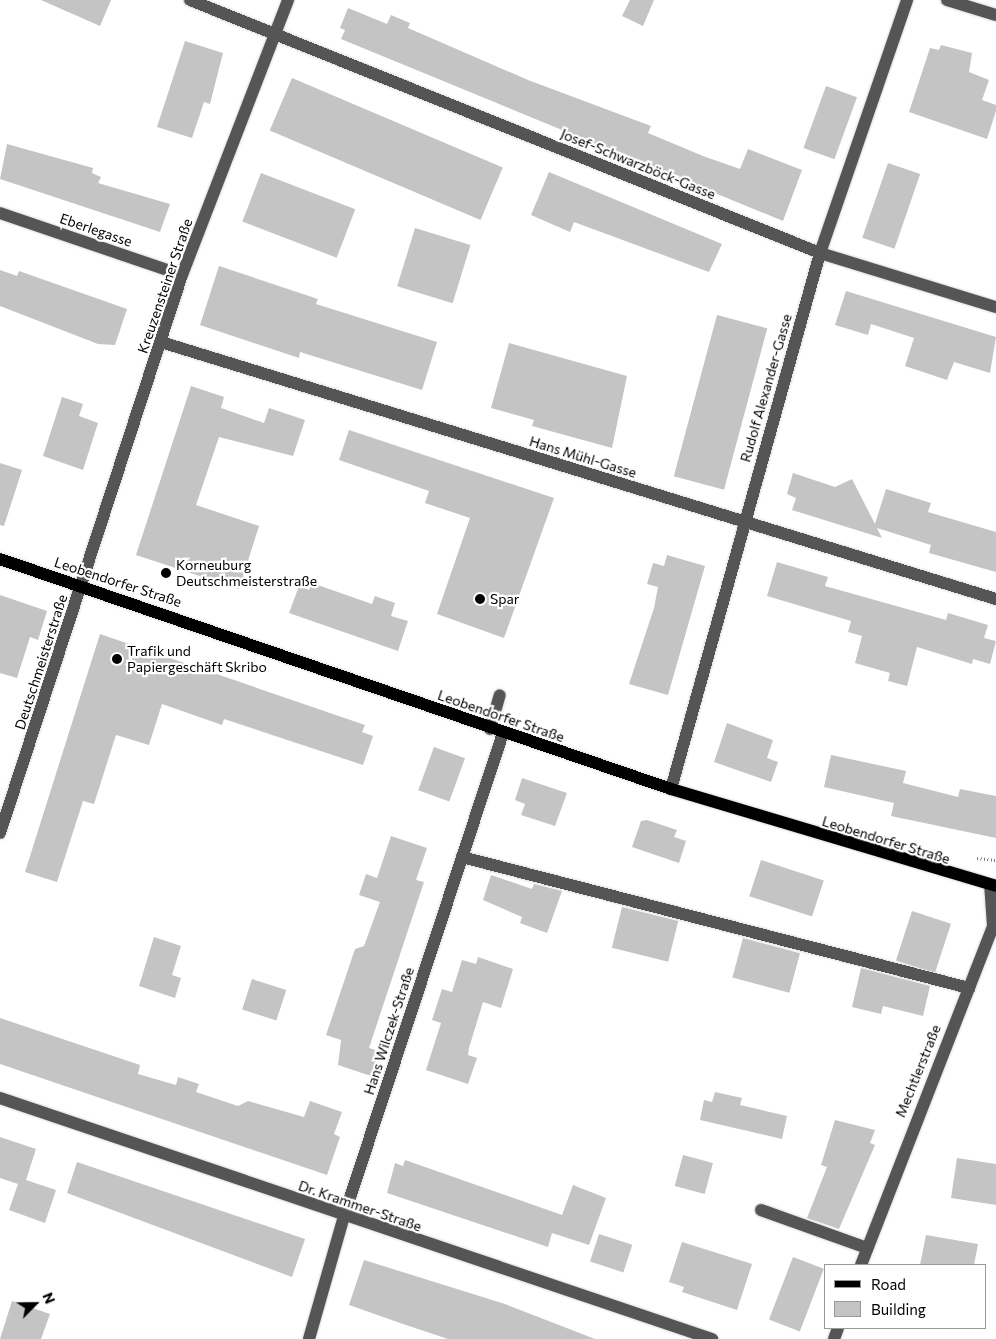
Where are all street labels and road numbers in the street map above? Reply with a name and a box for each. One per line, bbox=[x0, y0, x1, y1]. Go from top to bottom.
street label: Josef-Schwarzböck-Gasse bbox=[558, 125, 718, 203]
street label: Eberlegasse bbox=[58, 210, 134, 250]
street label: Kreuzensteiner Straße bbox=[134, 216, 196, 356]
street label: Rudolf Alexander-Gasse bbox=[737, 312, 795, 464]
street label: Hans Mühl-Gasse bbox=[527, 433, 639, 481]
street label: Leobendorfer Straße bbox=[52, 553, 184, 611]
street label: Deutschmeisterstraße bbox=[11, 592, 71, 732]
street label: Leobendorfer Straße bbox=[435, 686, 567, 746]
street label: Leobendorfer Straße bbox=[820, 813, 952, 867]
street label: Hans Wilczek-Straße bbox=[360, 965, 418, 1097]
street label: Mechtlerstraße bbox=[892, 1022, 944, 1120]
street label: Dr. Krammer-Straße bbox=[296, 1177, 424, 1235]

